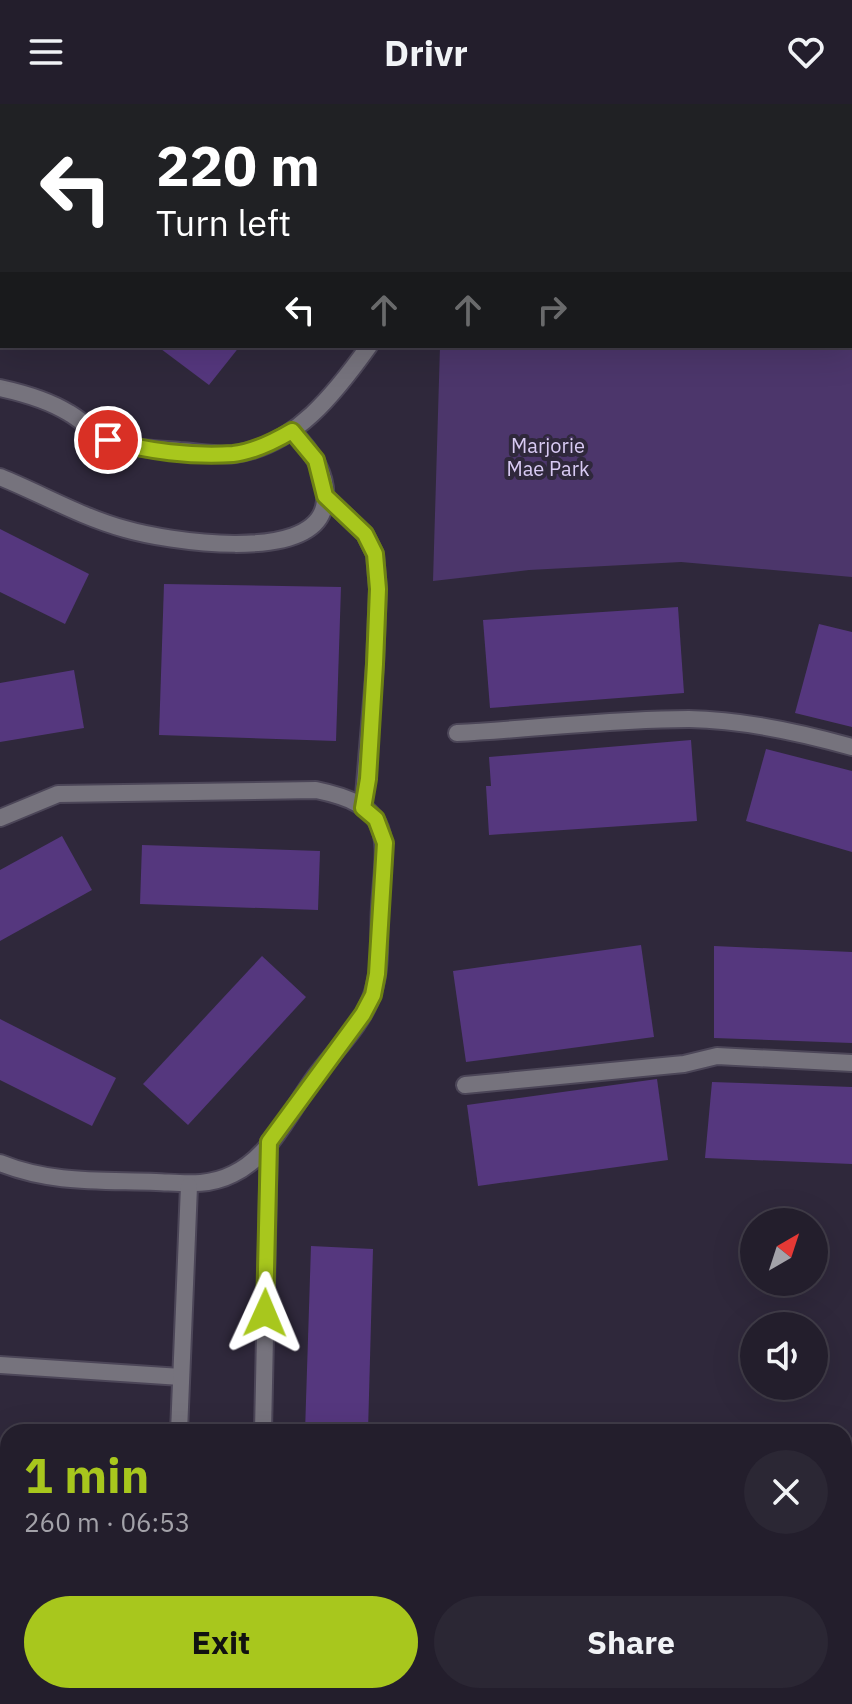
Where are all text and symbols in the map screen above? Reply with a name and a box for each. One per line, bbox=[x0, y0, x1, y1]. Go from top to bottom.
text: Drivr bbox=[384, 29, 468, 76]
icon: menu bbox=[24, 30, 68, 74]
icon: heart bbox=[784, 30, 828, 74]
text: 220 m bbox=[156, 129, 320, 201]
icon: left bbox=[24, 136, 128, 240]
text: Turn left bbox=[156, 199, 291, 246]
icon: left bbox=[278, 288, 322, 332]
icon: ahead bbox=[362, 288, 406, 332]
icon: ahead bbox=[446, 288, 490, 332]
icon: right bbox=[530, 288, 574, 332]
pin bbox=[74, 406, 142, 474]
icon: arrive bbox=[86, 418, 130, 462]
park label: Marjorie Mae Park bbox=[506, 432, 590, 482]
north arrow bbox=[740, 1208, 828, 1296]
map controls bbox=[740, 1208, 828, 1400]
position arrow bbox=[223, 1271, 307, 1355]
button: sound bbox=[740, 1312, 828, 1400]
text: 1 min bbox=[24, 1444, 149, 1506]
button: close bbox=[744, 1450, 828, 1534]
text: 260 m · 06:53 bbox=[24, 1505, 190, 1539]
button: Exit bbox=[24, 1596, 418, 1688]
button: Share bbox=[434, 1596, 828, 1688]

